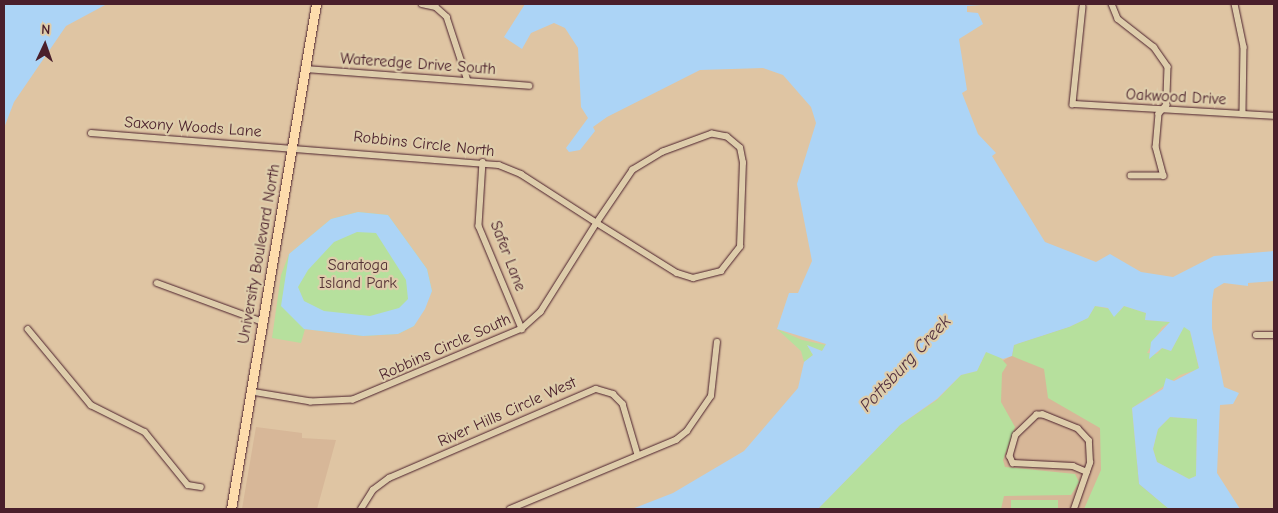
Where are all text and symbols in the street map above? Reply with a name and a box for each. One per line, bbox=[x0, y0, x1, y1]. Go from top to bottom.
north arrow bbox=[20, 20, 70, 70]
text: N bbox=[41, 21, 51, 38]
street label: Wateredge Drive South bbox=[340, 49, 496, 79]
street label: Oakwood Drive bbox=[1125, 85, 1227, 109]
street label: Saxony Woods Lane bbox=[124, 113, 262, 141]
street label: Robbins Circle North bbox=[352, 127, 496, 161]
street label: University Boulevard North bbox=[234, 162, 284, 346]
street label: Safer Lane bbox=[486, 218, 530, 294]
park label: Saratoga Island Park bbox=[319, 255, 397, 293]
street label: Robbins Circle South bbox=[376, 309, 514, 385]
water label: Pottsburg Creek bbox=[856, 311, 956, 417]
street label: River Hills Circle West bbox=[435, 373, 579, 451]

